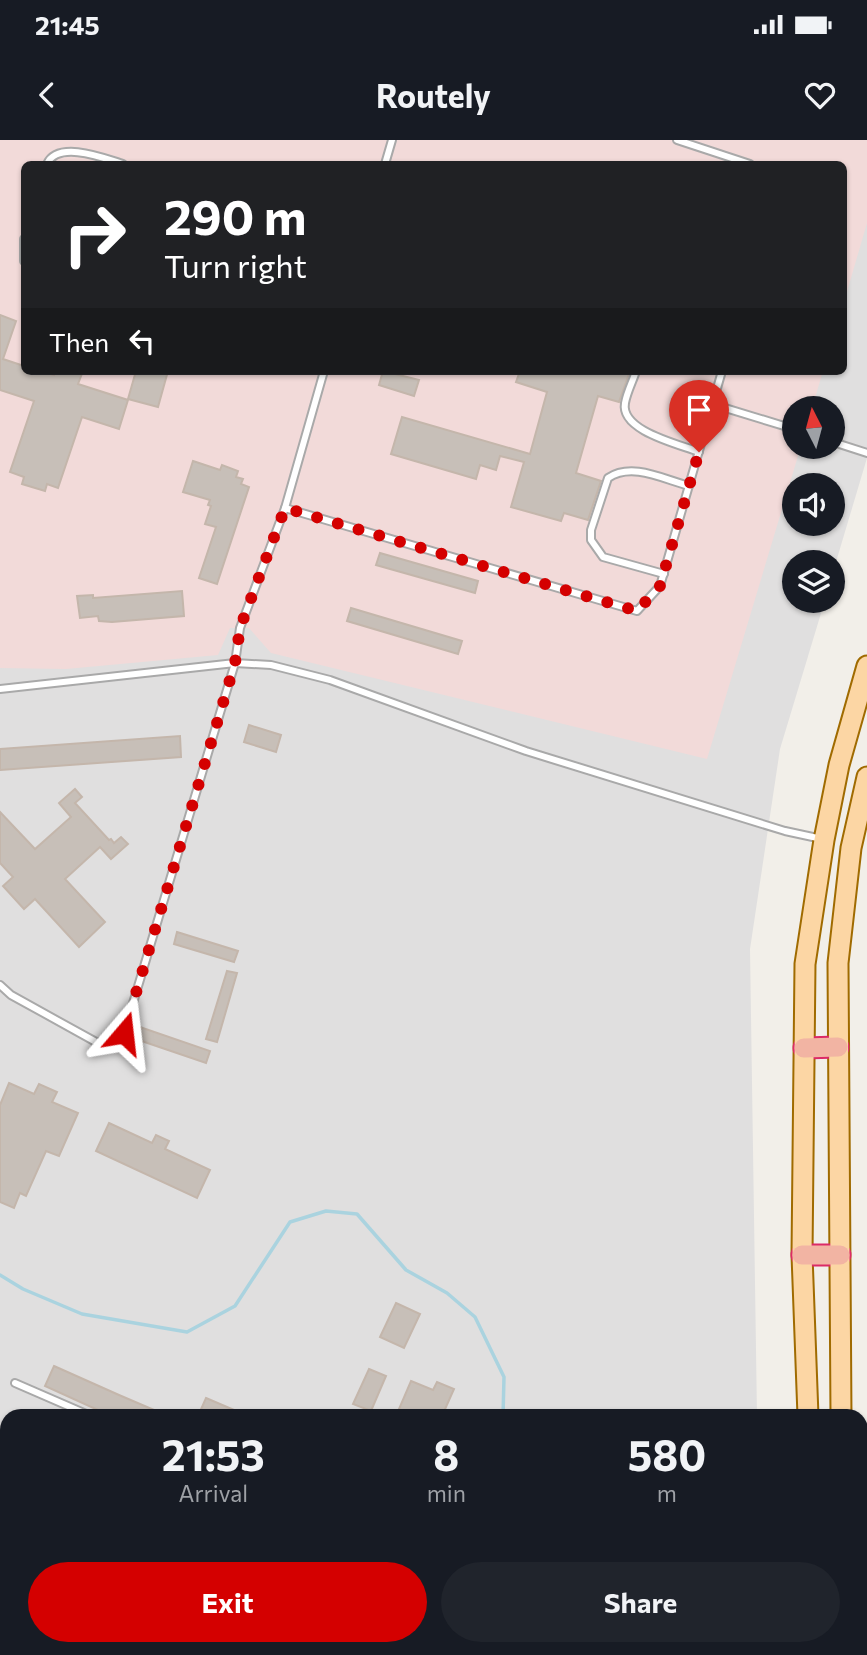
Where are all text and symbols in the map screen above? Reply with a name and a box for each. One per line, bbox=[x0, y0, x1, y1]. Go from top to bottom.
text: 21:45 bbox=[35, 9, 100, 40]
text: Routely bbox=[376, 75, 491, 115]
icon: back bbox=[28, 76, 66, 114]
icon: heart bbox=[801, 76, 839, 114]
text: 290 m bbox=[164, 185, 306, 245]
icon: right bbox=[49, 189, 140, 280]
text: Turn right bbox=[164, 245, 307, 285]
icon: left bbox=[123, 322, 161, 360]
text: Then bbox=[49, 326, 109, 357]
pin bbox=[669, 380, 729, 452]
icon: arrive bbox=[680, 391, 718, 429]
north arrow bbox=[782, 396, 845, 458]
map controls bbox=[782, 396, 845, 613]
button: sound bbox=[782, 473, 845, 536]
button: layers bbox=[782, 550, 845, 613]
position arrow bbox=[87, 996, 161, 1070]
text: 21:53 bbox=[162, 1428, 265, 1480]
text: 8 bbox=[433, 1428, 459, 1480]
text: 580 bbox=[628, 1428, 706, 1480]
text: Arrival bbox=[179, 1479, 248, 1507]
text: min bbox=[427, 1479, 466, 1507]
text: m bbox=[657, 1479, 677, 1507]
button: Exit bbox=[28, 1562, 427, 1642]
button: Share bbox=[441, 1562, 840, 1642]

